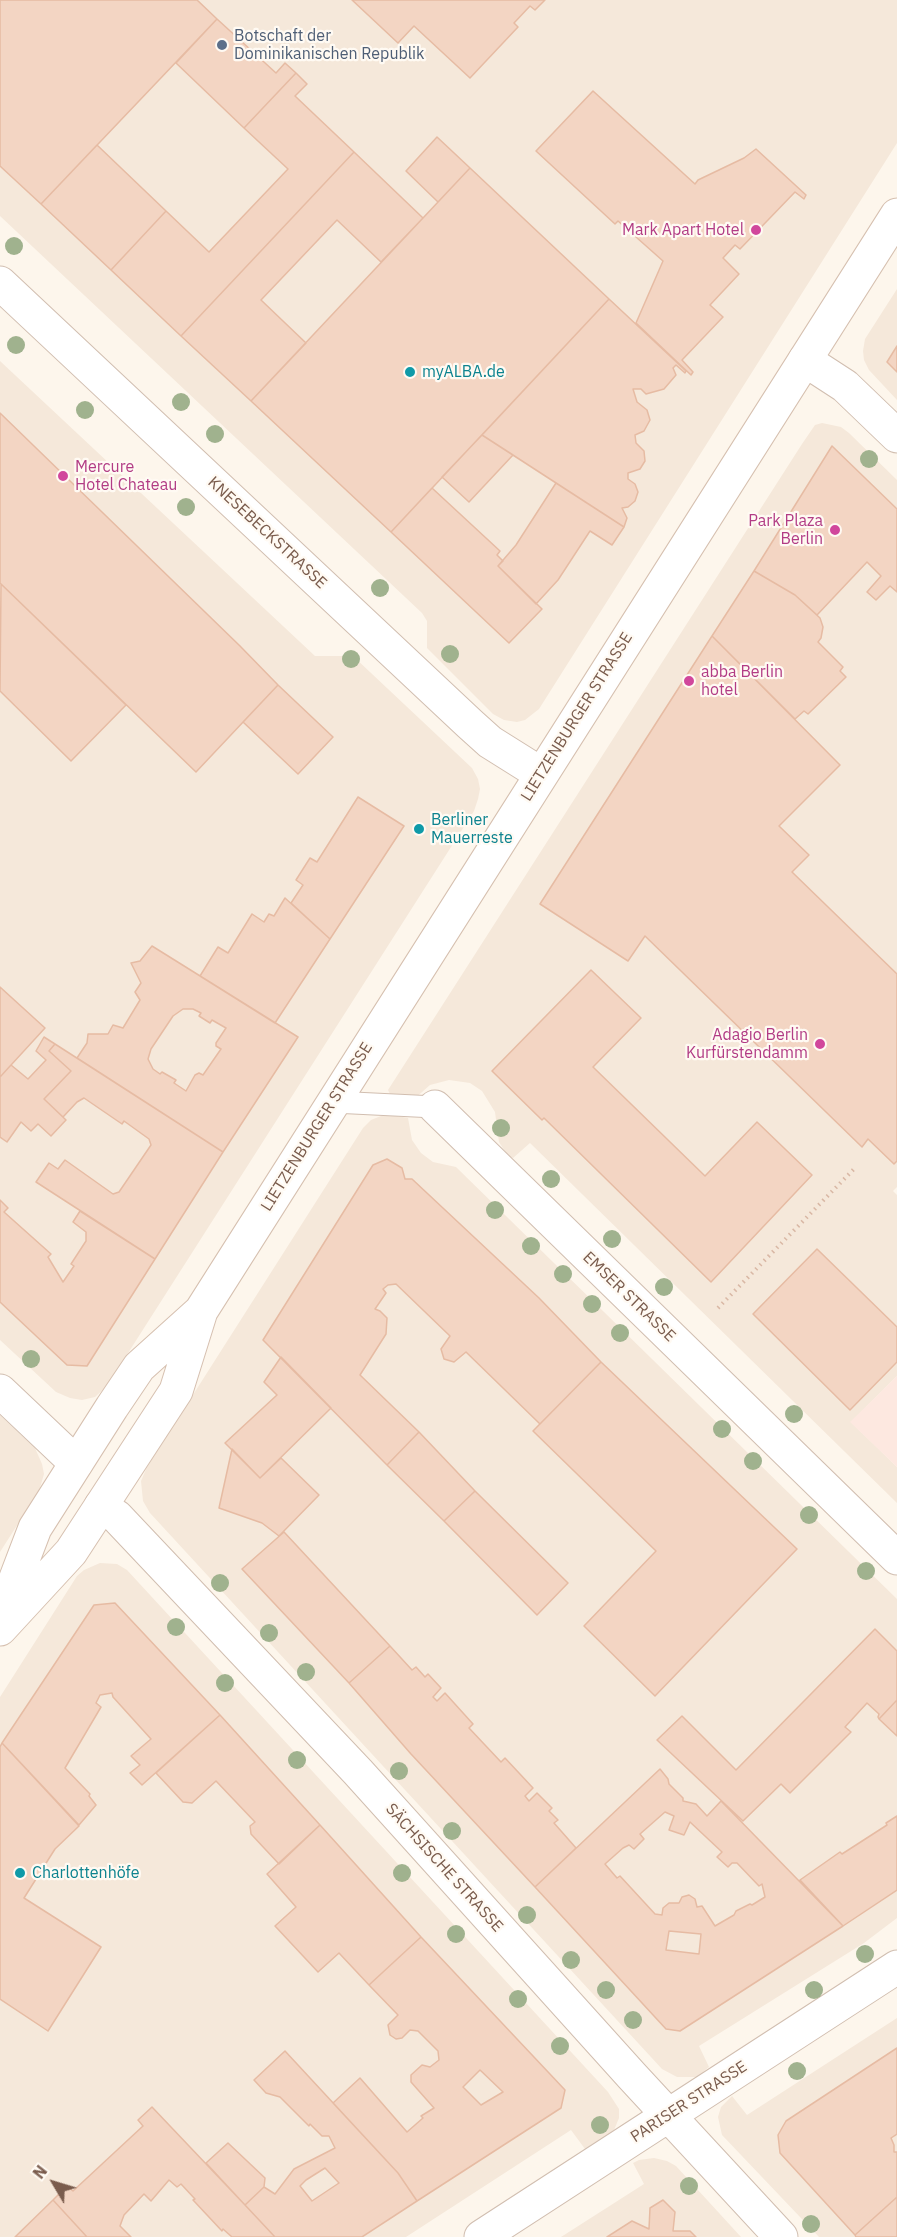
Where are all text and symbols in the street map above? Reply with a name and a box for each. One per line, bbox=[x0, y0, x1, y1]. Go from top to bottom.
place label: Botschaft der Dominikanischen Republik bbox=[234, 26, 425, 64]
marker: Botschaft der Dominikanischen Republik bbox=[215, 38, 229, 52]
place label: Mark Apart Hotel bbox=[622, 220, 744, 240]
marker: Mark Apart Hotel bbox=[749, 223, 763, 237]
place label: myALBA.de bbox=[422, 362, 505, 382]
marker: myALBA.de bbox=[403, 365, 417, 379]
place label: Mercure Hotel Chateau bbox=[75, 457, 177, 495]
marker: Mercure Hotel Chateau bbox=[56, 469, 70, 483]
street label: KNESEBECKSTRASSE bbox=[204, 473, 330, 593]
place label: Park Plaza Berlin bbox=[748, 511, 823, 549]
marker: Park Plaza Berlin bbox=[828, 523, 842, 537]
street label: LIETZENBURGER STRASSE bbox=[517, 629, 637, 805]
place label: abba Berlin hotel bbox=[701, 662, 783, 700]
marker: abba Berlin hotel bbox=[682, 674, 696, 688]
place label: Berliner Mauerreste bbox=[431, 810, 513, 848]
marker: Berliner Mauerreste bbox=[412, 822, 426, 836]
place label: Adagio Berlin Kurfürstendamm bbox=[686, 1025, 808, 1063]
marker: Adagio Berlin Kurfürstendamm bbox=[813, 1037, 827, 1051]
street label: LIETZENBURGER STRASSE bbox=[257, 1039, 377, 1215]
street label: EMSER STRASSE bbox=[579, 1248, 679, 1346]
street label: SÄCHSISCHE STRASSE bbox=[381, 1800, 507, 1936]
place label: Charlottenhöfe bbox=[32, 1863, 140, 1883]
marker: Charlottenhöfe bbox=[13, 1866, 27, 1880]
street label: PARISER STRASSE bbox=[627, 2057, 751, 2147]
north arrow bbox=[24, 2153, 84, 2213]
text: N bbox=[28, 2161, 51, 2183]

